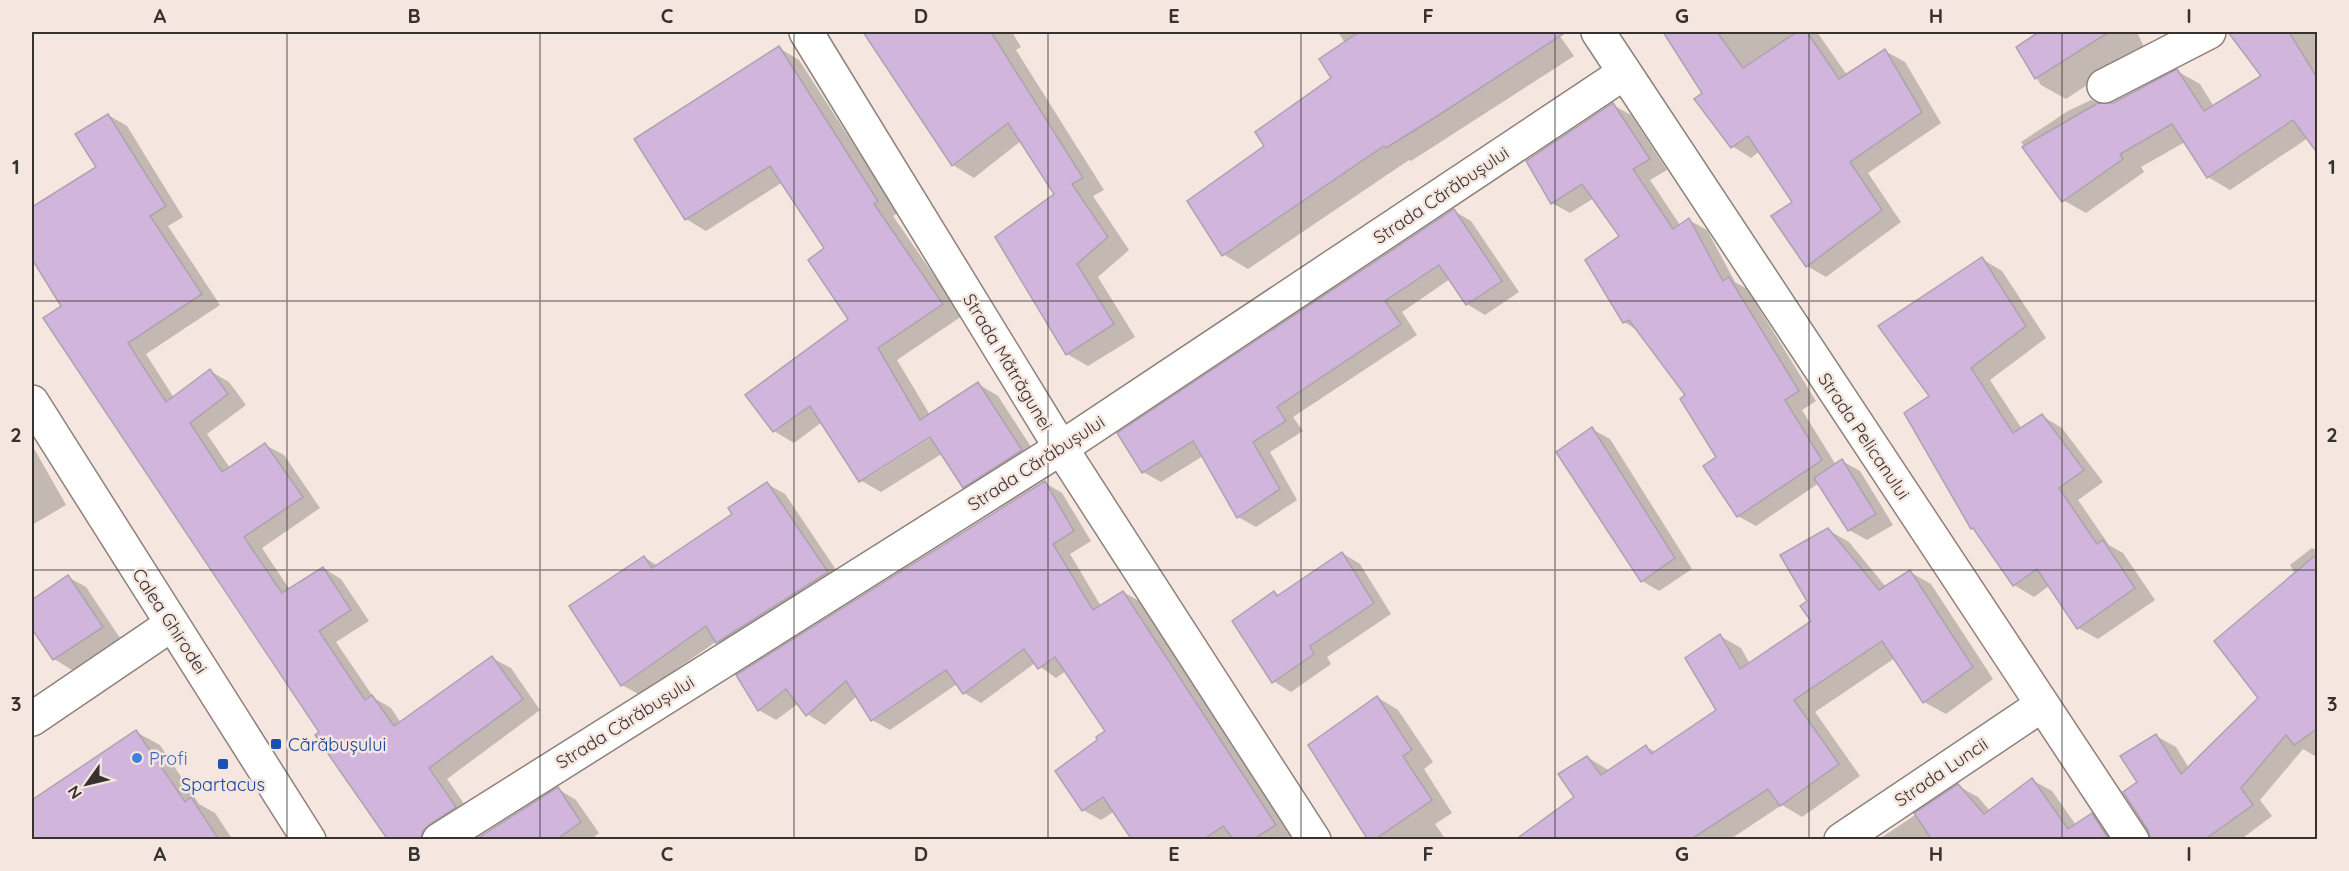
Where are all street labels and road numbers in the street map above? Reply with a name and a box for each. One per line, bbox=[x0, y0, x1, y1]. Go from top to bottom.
street label: Strada Cărăbușului bbox=[1369, 141, 1513, 249]
street label: Strada Mătrăgunei bbox=[958, 289, 1058, 435]
street label: Strada Pelicanului bbox=[1813, 368, 1915, 504]
street label: Strada Cărăbușului bbox=[963, 410, 1109, 516]
street label: Calea Ghirodei bbox=[127, 564, 213, 678]
street label: Strada Cărăbușului bbox=[552, 670, 698, 774]
street label: Strada Luncii bbox=[1890, 732, 1992, 812]

